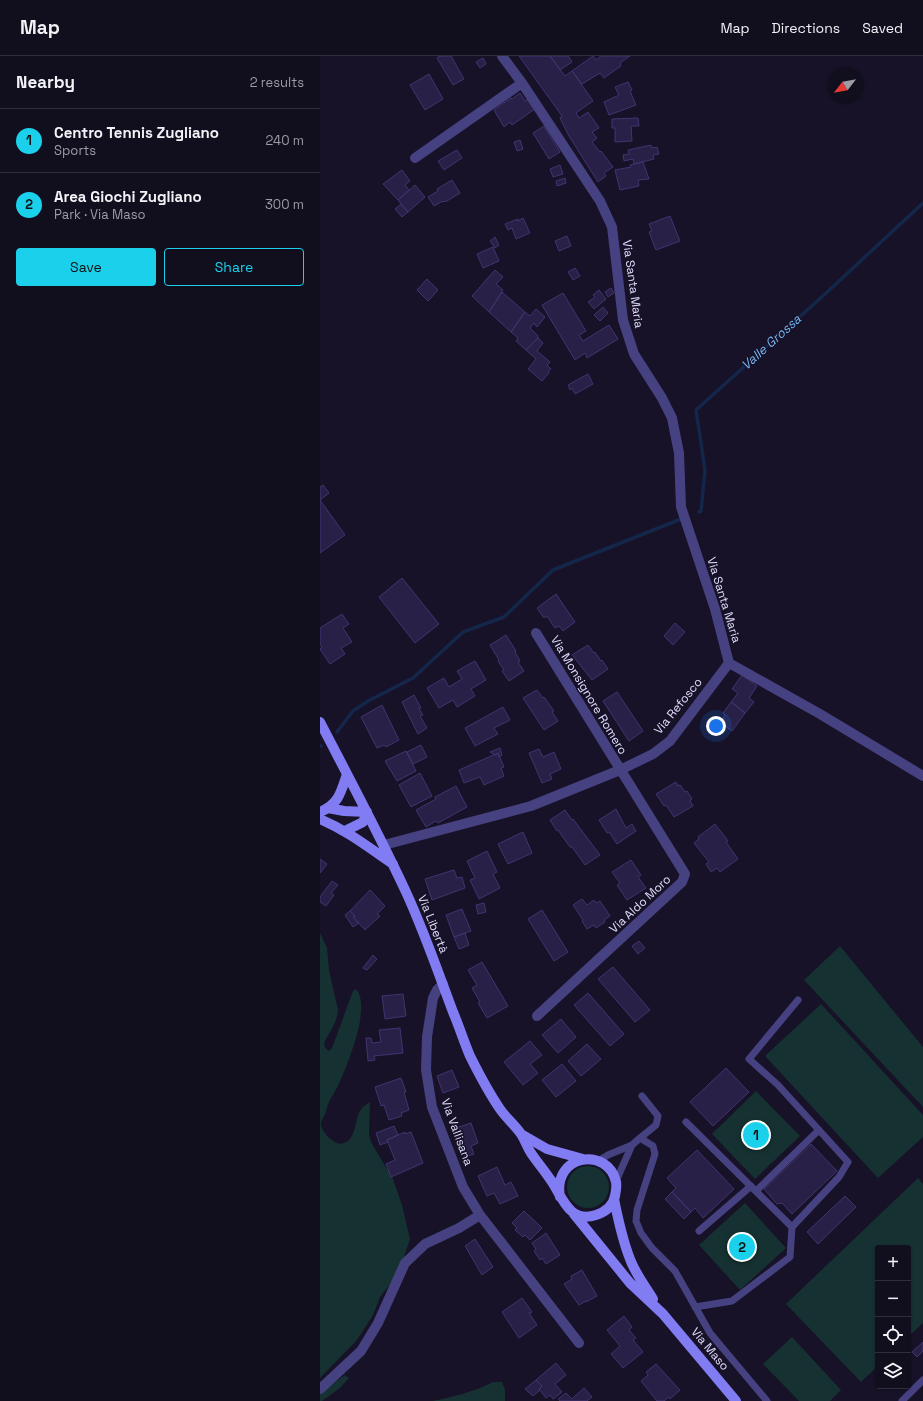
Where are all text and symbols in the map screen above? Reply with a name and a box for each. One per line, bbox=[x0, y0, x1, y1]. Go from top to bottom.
text: Map bbox=[20, 15, 60, 40]
text: Map bbox=[720, 19, 750, 37]
text: Directions bbox=[772, 19, 840, 37]
text: Saved bbox=[862, 19, 903, 37]
north arrow bbox=[827, 68, 863, 104]
text: Nearby bbox=[16, 71, 75, 93]
text: 2 results bbox=[250, 74, 304, 91]
text: Centro Tennis Zugliano bbox=[54, 123, 219, 142]
text: 1 bbox=[26, 132, 32, 149]
text: 240 m bbox=[266, 132, 304, 149]
text: Sports bbox=[54, 142, 96, 159]
text: Area Giochi Zugliano bbox=[54, 187, 202, 206]
text: 2 bbox=[25, 196, 33, 213]
text: 300 m bbox=[265, 196, 304, 213]
text: Park · Via Maso bbox=[54, 206, 146, 223]
street label: Via Santa Maria bbox=[619, 239, 647, 329]
button: Save bbox=[16, 248, 156, 286]
button: Share bbox=[164, 248, 304, 286]
water label: Valle Grossa bbox=[737, 310, 805, 373]
street label: Via Santa Maria bbox=[703, 555, 745, 645]
street label: Via Monsignore Romero bbox=[547, 633, 631, 757]
street label: Via Refosco bbox=[650, 674, 706, 738]
your location bbox=[706, 716, 726, 736]
street label: Via Aldo Moro bbox=[606, 871, 674, 937]
street label: Via Libertà bbox=[414, 892, 452, 956]
street label: Via Vallisana bbox=[437, 1096, 477, 1168]
pin: 1 bbox=[743, 1120, 769, 1150]
pin: 2 bbox=[729, 1232, 755, 1262]
map controls bbox=[875, 1245, 911, 1389]
button: + bbox=[875, 1245, 911, 1281]
button: − bbox=[875, 1281, 911, 1317]
button: locate bbox=[875, 1317, 911, 1353]
street label: Via Maso bbox=[687, 1324, 733, 1374]
button: layers bbox=[875, 1353, 911, 1389]

